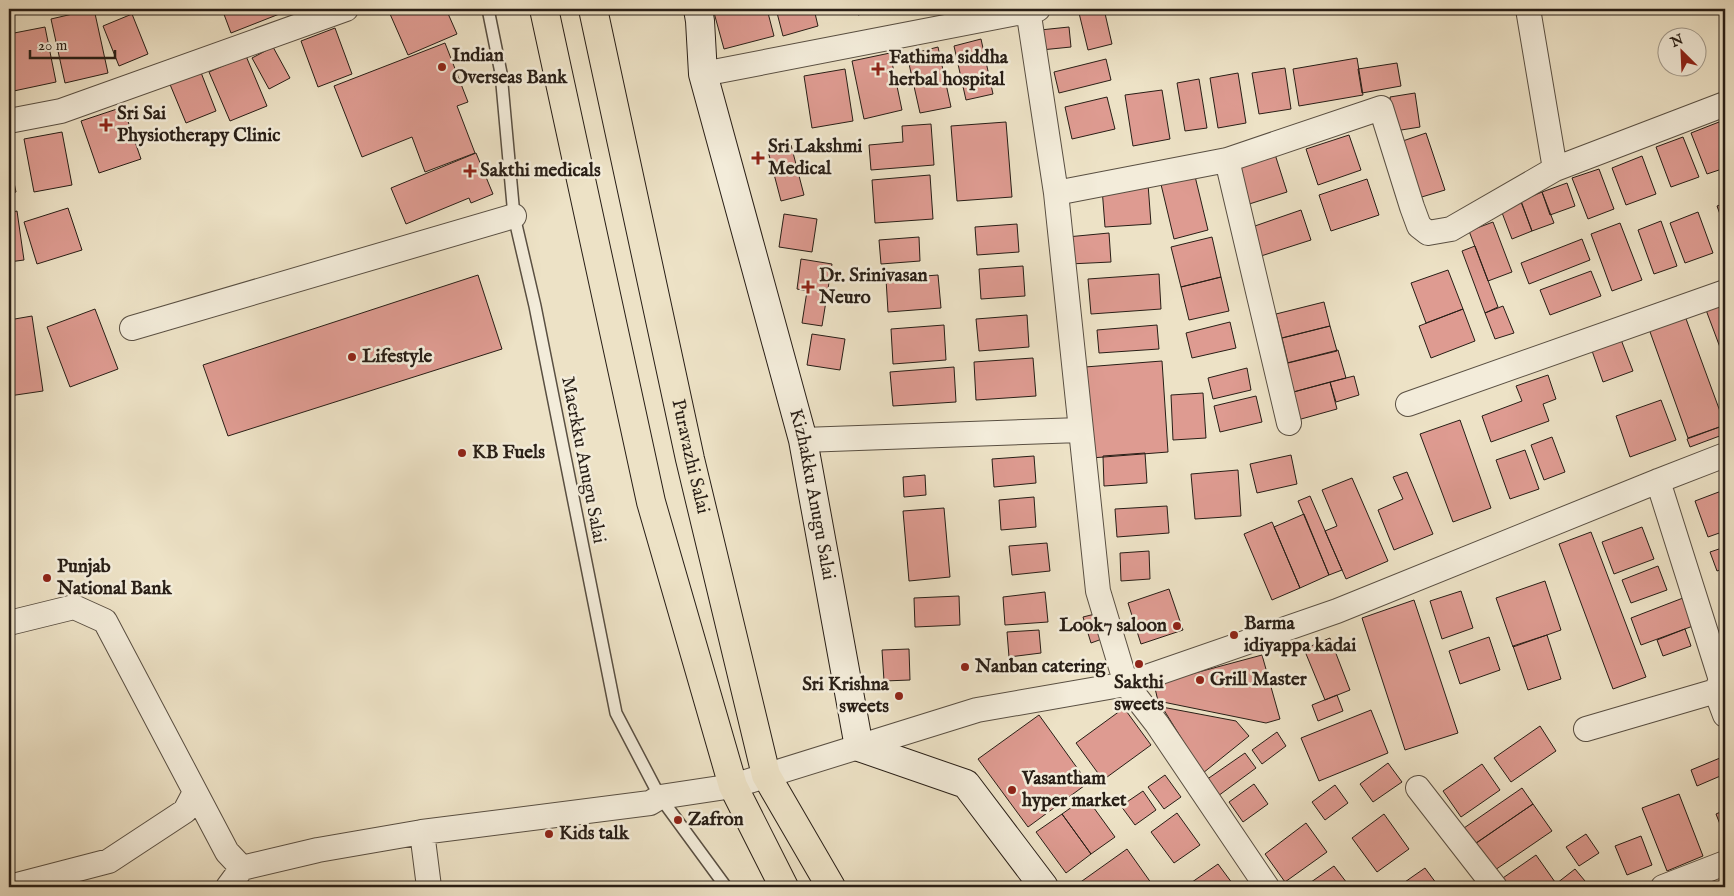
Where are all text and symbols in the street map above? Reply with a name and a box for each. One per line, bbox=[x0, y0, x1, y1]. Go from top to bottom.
scale bar bbox=[30, 28, 115, 60]
north arrow bbox=[1656, 28, 1706, 78]
text: N bbox=[1667, 30, 1686, 52]
text: 20 m bbox=[38, 36, 68, 55]
place label: Indian Overseas Bank bbox=[452, 44, 568, 90]
place label: Fathima siddha herbal hospital bbox=[888, 46, 1009, 92]
marker: Indian Overseas Bank bbox=[436, 61, 448, 73]
marker: Fathima siddha herbal hospital bbox=[871, 62, 885, 76]
place label: Sri Sai Physiotherapy Clinic bbox=[117, 102, 280, 148]
marker: Sri Sai Physiotherapy Clinic bbox=[99, 118, 113, 132]
place label: Sri Lakshmi Medical bbox=[768, 135, 862, 181]
marker: Sri Lakshmi Medical bbox=[752, 152, 764, 164]
place label: Sakthi medicals bbox=[480, 159, 601, 183]
marker: Sakthi medicals bbox=[464, 165, 476, 177]
place label: Dr. Srinivasan Neuro bbox=[818, 264, 928, 310]
marker: Dr. Srinivasan Neuro bbox=[801, 280, 815, 294]
place label: Lifestyle bbox=[362, 345, 433, 369]
marker: Lifestyle bbox=[346, 351, 358, 363]
street label: Maerkku Anugu Salai bbox=[555, 375, 611, 545]
street label: Puravazhi Salai bbox=[665, 397, 715, 516]
street label: Kizhakku Anugu Salai bbox=[783, 406, 840, 582]
place label: KB Fuels bbox=[472, 441, 545, 465]
marker: KB Fuels bbox=[456, 447, 468, 459]
place label: Punjab National Bank bbox=[56, 555, 172, 601]
marker: Punjab National Bank bbox=[41, 572, 53, 584]
place label: Barma idiyappa kadai bbox=[1244, 612, 1356, 658]
place label: Look7 saloon bbox=[1059, 614, 1167, 638]
marker: Look7 saloon bbox=[1171, 620, 1183, 632]
marker: Barma idiyappa kadai bbox=[1228, 629, 1240, 641]
place label: Nanban catering bbox=[974, 655, 1107, 679]
marker: Sakthi sweets bbox=[1133, 658, 1145, 670]
marker: Nanban catering bbox=[959, 661, 971, 673]
place label: Grill Master bbox=[1210, 668, 1308, 692]
place label: Sakthi sweets bbox=[1114, 671, 1164, 717]
place label: Sri Krishna sweets bbox=[802, 673, 890, 719]
marker: Grill Master bbox=[1194, 674, 1206, 686]
marker: Sri Krishna sweets bbox=[893, 690, 905, 702]
place label: Vasantham hyper market bbox=[1021, 767, 1127, 813]
marker: Vasantham hyper market bbox=[1006, 784, 1018, 796]
place label: Zafron bbox=[688, 808, 744, 832]
marker: Zafron bbox=[672, 814, 684, 826]
place label: Kids talk bbox=[559, 822, 630, 846]
marker: Kids talk bbox=[543, 828, 555, 840]

